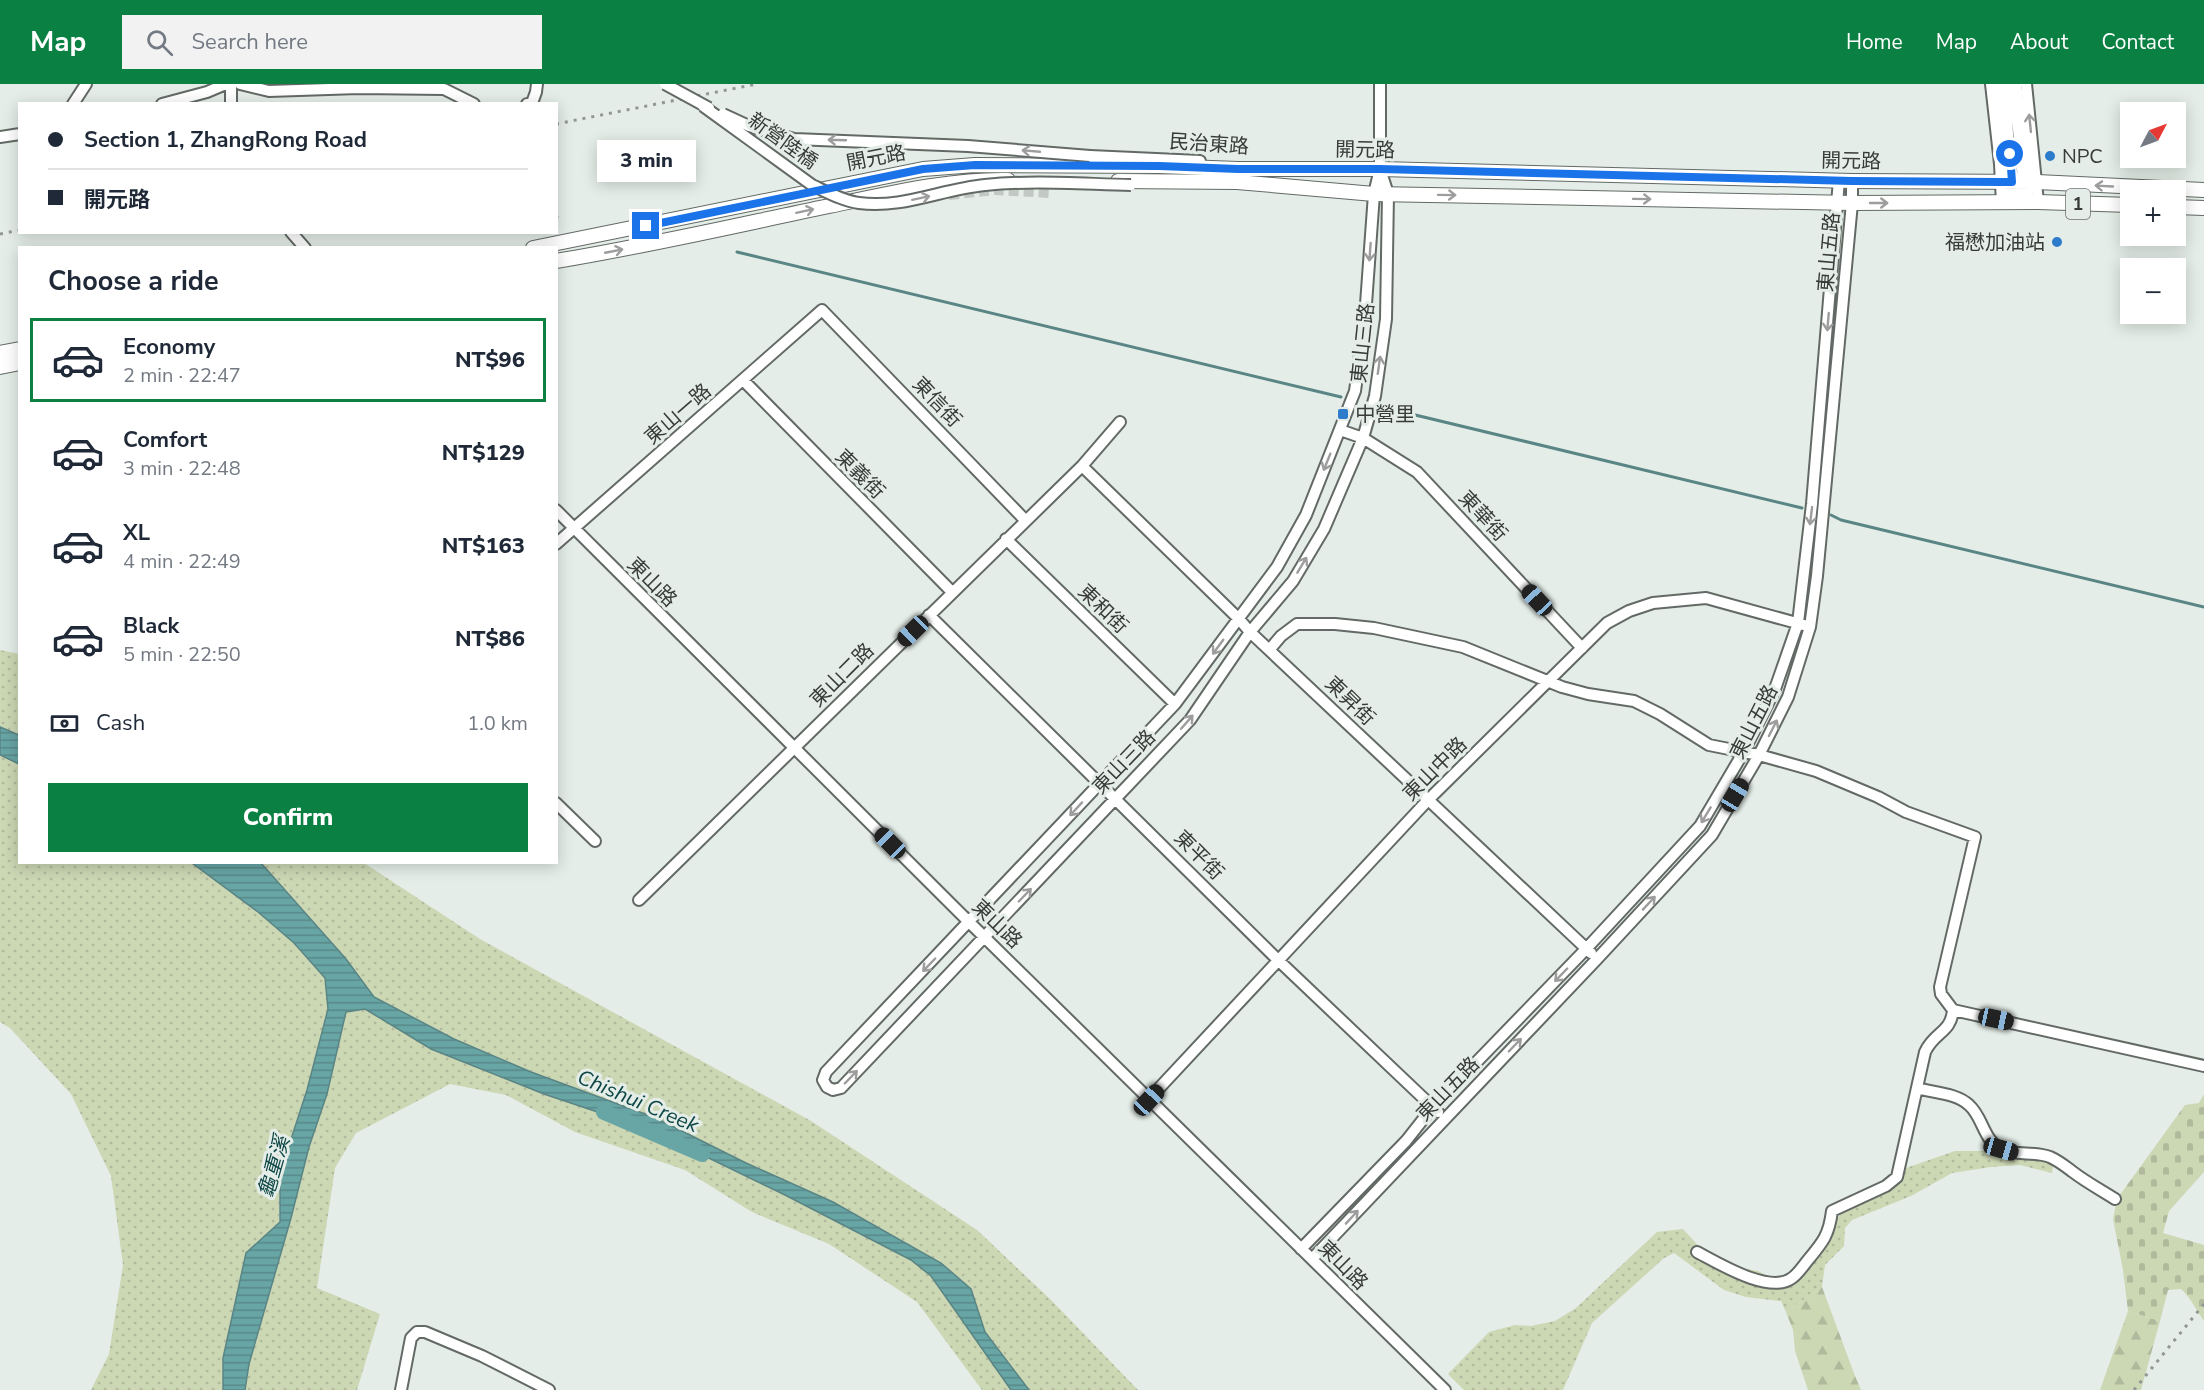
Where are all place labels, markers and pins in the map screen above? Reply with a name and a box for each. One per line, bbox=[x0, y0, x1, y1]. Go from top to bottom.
place label: NPC bbox=[2062, 143, 2103, 170]
marker: NPC bbox=[2043, 149, 2057, 163]
place label: 福懋加油站 bbox=[1945, 229, 2045, 256]
marker: 福懋加油站 bbox=[2050, 235, 2064, 249]
place label: 中營里 bbox=[1355, 401, 1415, 428]
marker: 中營里 bbox=[1336, 407, 1350, 421]

